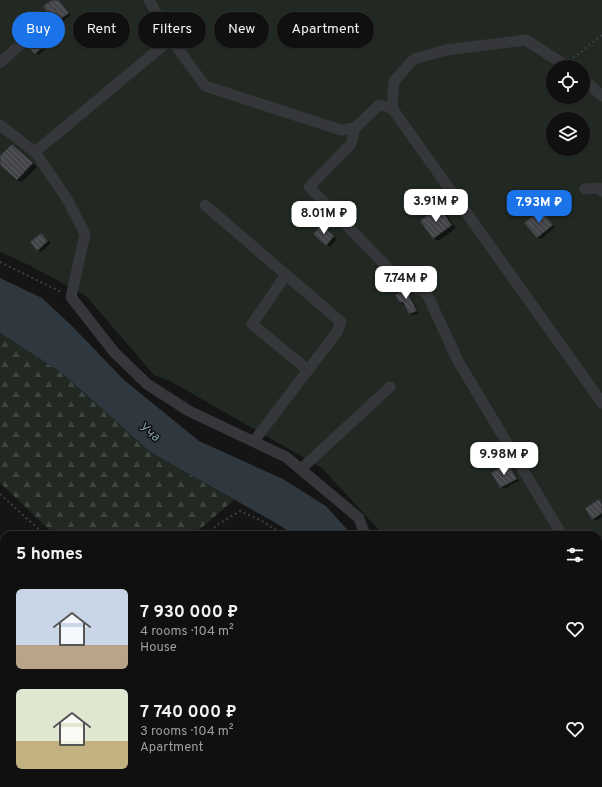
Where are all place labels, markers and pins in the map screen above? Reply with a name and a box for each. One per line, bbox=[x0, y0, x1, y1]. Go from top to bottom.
pin: 3.91M ₽ bbox=[399, 189, 473, 223]
pin: 7.93M ₽ bbox=[502, 190, 576, 224]
pin: 8.01M ₽ bbox=[287, 201, 361, 235]
pin: 7.74M ₽ bbox=[369, 266, 443, 300]
pin: 9.98M ₽ bbox=[467, 442, 541, 476]

